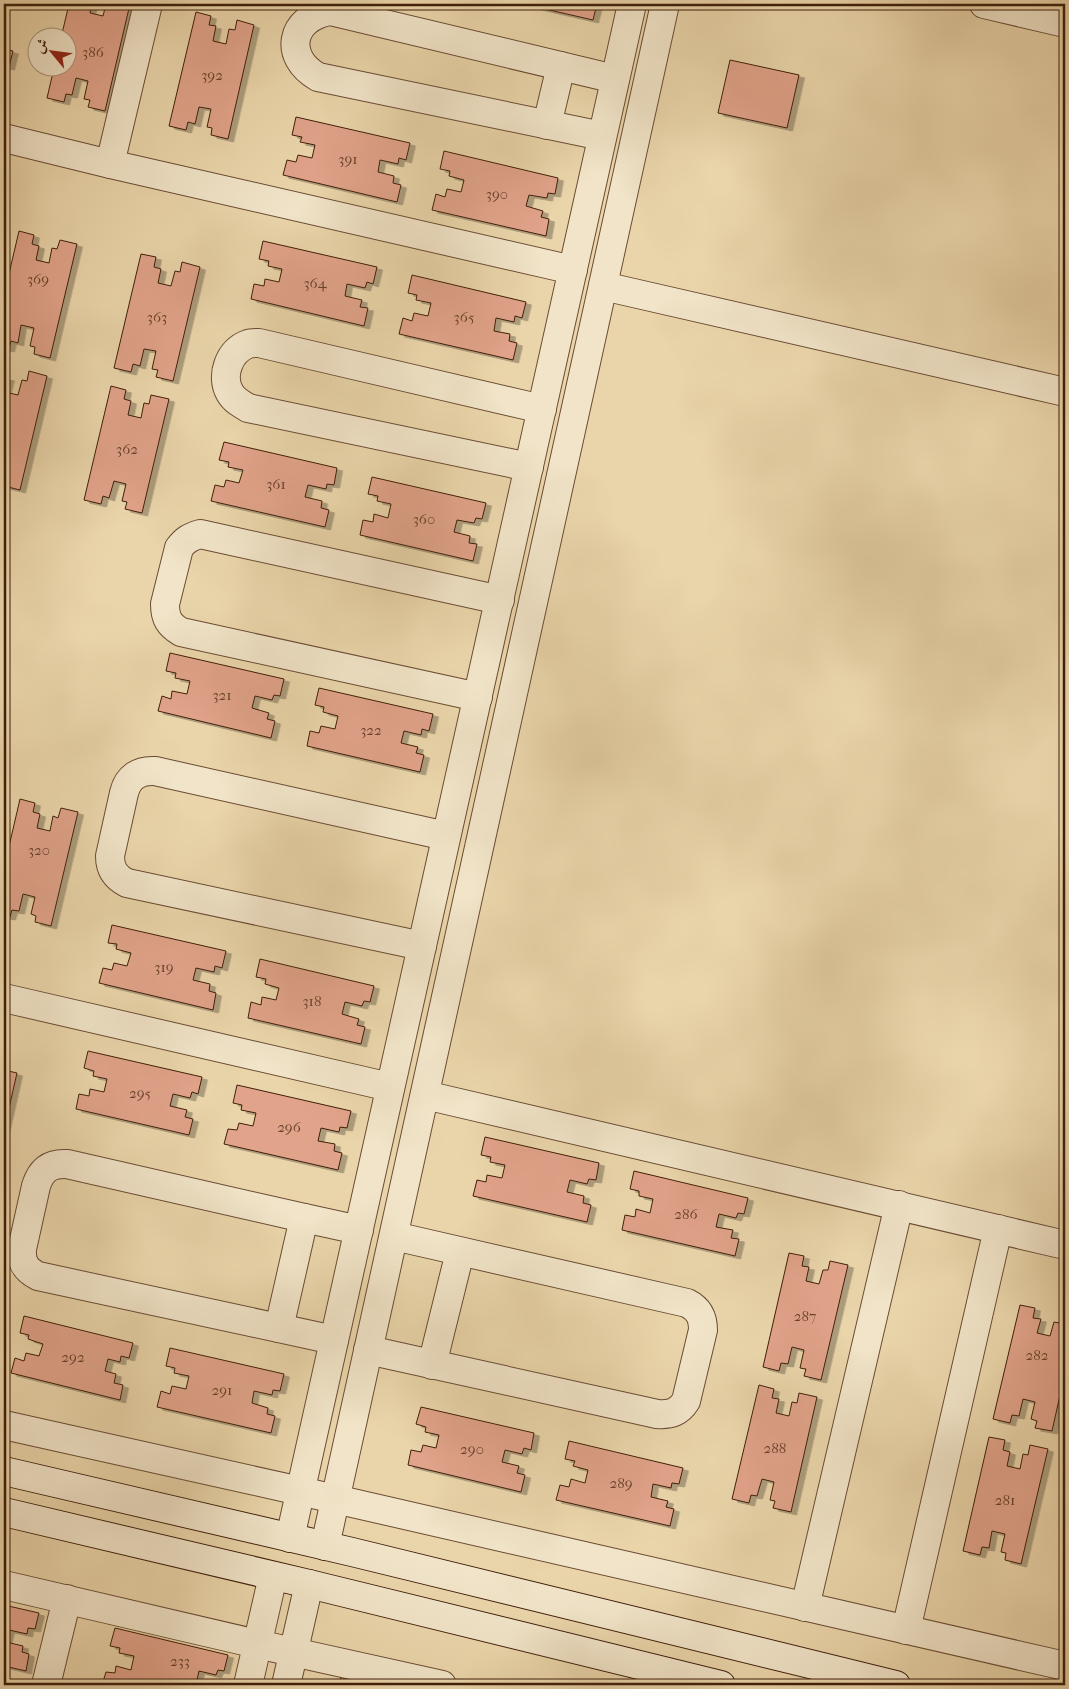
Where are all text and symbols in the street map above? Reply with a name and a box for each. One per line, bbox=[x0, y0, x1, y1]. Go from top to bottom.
north arrow bbox=[28, 28, 78, 78]
text: ش bbox=[30, 36, 52, 56]
house number: 386 bbox=[82, 43, 105, 61]
house number: 392 bbox=[201, 66, 223, 84]
house number: 391 bbox=[338, 150, 358, 168]
house number: 390 bbox=[486, 185, 508, 203]
house number: 369 bbox=[27, 270, 49, 288]
house number: 364 bbox=[303, 274, 328, 292]
house number: 363 bbox=[147, 308, 167, 326]
house number: 365 bbox=[454, 308, 474, 326]
house number: 362 bbox=[116, 440, 138, 458]
house number: 361 bbox=[266, 475, 286, 493]
house number: 360 bbox=[413, 510, 435, 528]
house number: 321 bbox=[212, 686, 232, 704]
house number: 322 bbox=[360, 721, 382, 739]
house number: 320 bbox=[28, 841, 50, 859]
house number: 319 bbox=[154, 958, 174, 976]
house number: 318 bbox=[302, 992, 322, 1010]
house number: 295 bbox=[129, 1084, 151, 1102]
house number: 296 bbox=[277, 1118, 302, 1136]
house number: 286 bbox=[674, 1205, 699, 1223]
house number: 287 bbox=[794, 1307, 816, 1325]
house number: 282 bbox=[1026, 1346, 1049, 1364]
house number: 292 bbox=[61, 1348, 85, 1366]
house number: 291 bbox=[212, 1381, 232, 1399]
house number: 288 bbox=[764, 1439, 786, 1457]
house number: 290 bbox=[460, 1440, 484, 1458]
house number: 289 bbox=[609, 1474, 633, 1492]
house number: 281 bbox=[995, 1491, 1015, 1509]
house number: 233 bbox=[170, 1652, 190, 1670]

